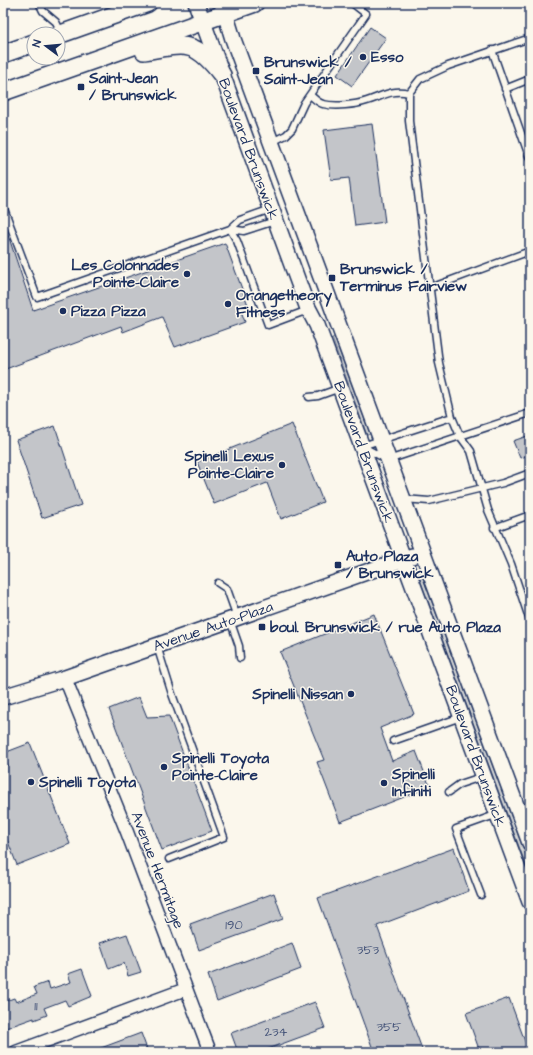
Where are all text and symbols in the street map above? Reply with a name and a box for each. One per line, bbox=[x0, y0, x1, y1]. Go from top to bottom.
north arrow bbox=[26, 26, 66, 66]
text: N bbox=[29, 38, 45, 49]
place label: Esso bbox=[371, 47, 404, 68]
place label: Brunswick / Saint-Jean bbox=[263, 52, 352, 90]
marker: Esso bbox=[358, 52, 368, 62]
marker: Brunswick / Saint-Jean bbox=[251, 66, 261, 76]
place label: Saint-Jean / Brunswick bbox=[88, 68, 177, 106]
street label: Boulevard Brunswick bbox=[213, 75, 284, 223]
marker: Saint-Jean / Brunswick bbox=[76, 82, 86, 92]
place label: Les Colonnades Pointe-Claire bbox=[71, 255, 179, 293]
place label: Brunswick / Terminus Fairview bbox=[339, 259, 467, 297]
marker: Les Colonnades Pointe-Claire bbox=[182, 269, 192, 279]
marker: Brunswick / Terminus Fairview bbox=[327, 273, 337, 283]
place label: Orangetheory Fitness bbox=[236, 285, 333, 323]
marker: Orangetheory Fitness bbox=[223, 299, 233, 309]
place label: Pizza Pizza bbox=[71, 301, 146, 322]
marker: Pizza Pizza bbox=[58, 306, 68, 316]
street label: Boulevard Brunswick bbox=[328, 378, 399, 526]
place label: Spinelli Lexus Pointe-Claire bbox=[183, 446, 274, 484]
marker: Spinelli Lexus Pointe-Claire bbox=[277, 460, 287, 470]
place label: Auto Plaza / Brunswick bbox=[346, 546, 434, 584]
marker: Auto Plaza / Brunswick bbox=[333, 560, 343, 570]
street label: Avenue Auto-Plaza bbox=[150, 596, 276, 657]
place label: boul. Brunswick / rue Auto Plaza bbox=[270, 617, 501, 638]
marker: boul. Brunswick / rue Auto Plaza bbox=[257, 622, 267, 632]
street label: Boulevard Brunswick bbox=[440, 682, 511, 830]
place label: Spinelli Nissan bbox=[251, 684, 343, 705]
marker: Spinelli Nissan bbox=[346, 689, 356, 699]
place label: Spinelli Toyota Pointe-Claire bbox=[171, 748, 269, 786]
marker: Spinelli Toyota Pointe-Claire bbox=[159, 762, 169, 772]
place label: Spinelli Infiniti bbox=[391, 764, 436, 802]
place label: Spinelli Toyota bbox=[38, 772, 136, 794]
marker: Spinelli Toyota bbox=[26, 777, 36, 787]
marker: Spinelli Infiniti bbox=[379, 778, 389, 788]
street label: Avenue Hermitage bbox=[125, 809, 190, 932]
house number: 190 bbox=[225, 916, 243, 934]
house number: 353 bbox=[357, 941, 380, 959]
house number: 11 bbox=[34, 997, 38, 1015]
house number: 355 bbox=[376, 1018, 402, 1036]
house number: 234 bbox=[265, 1023, 288, 1041]

